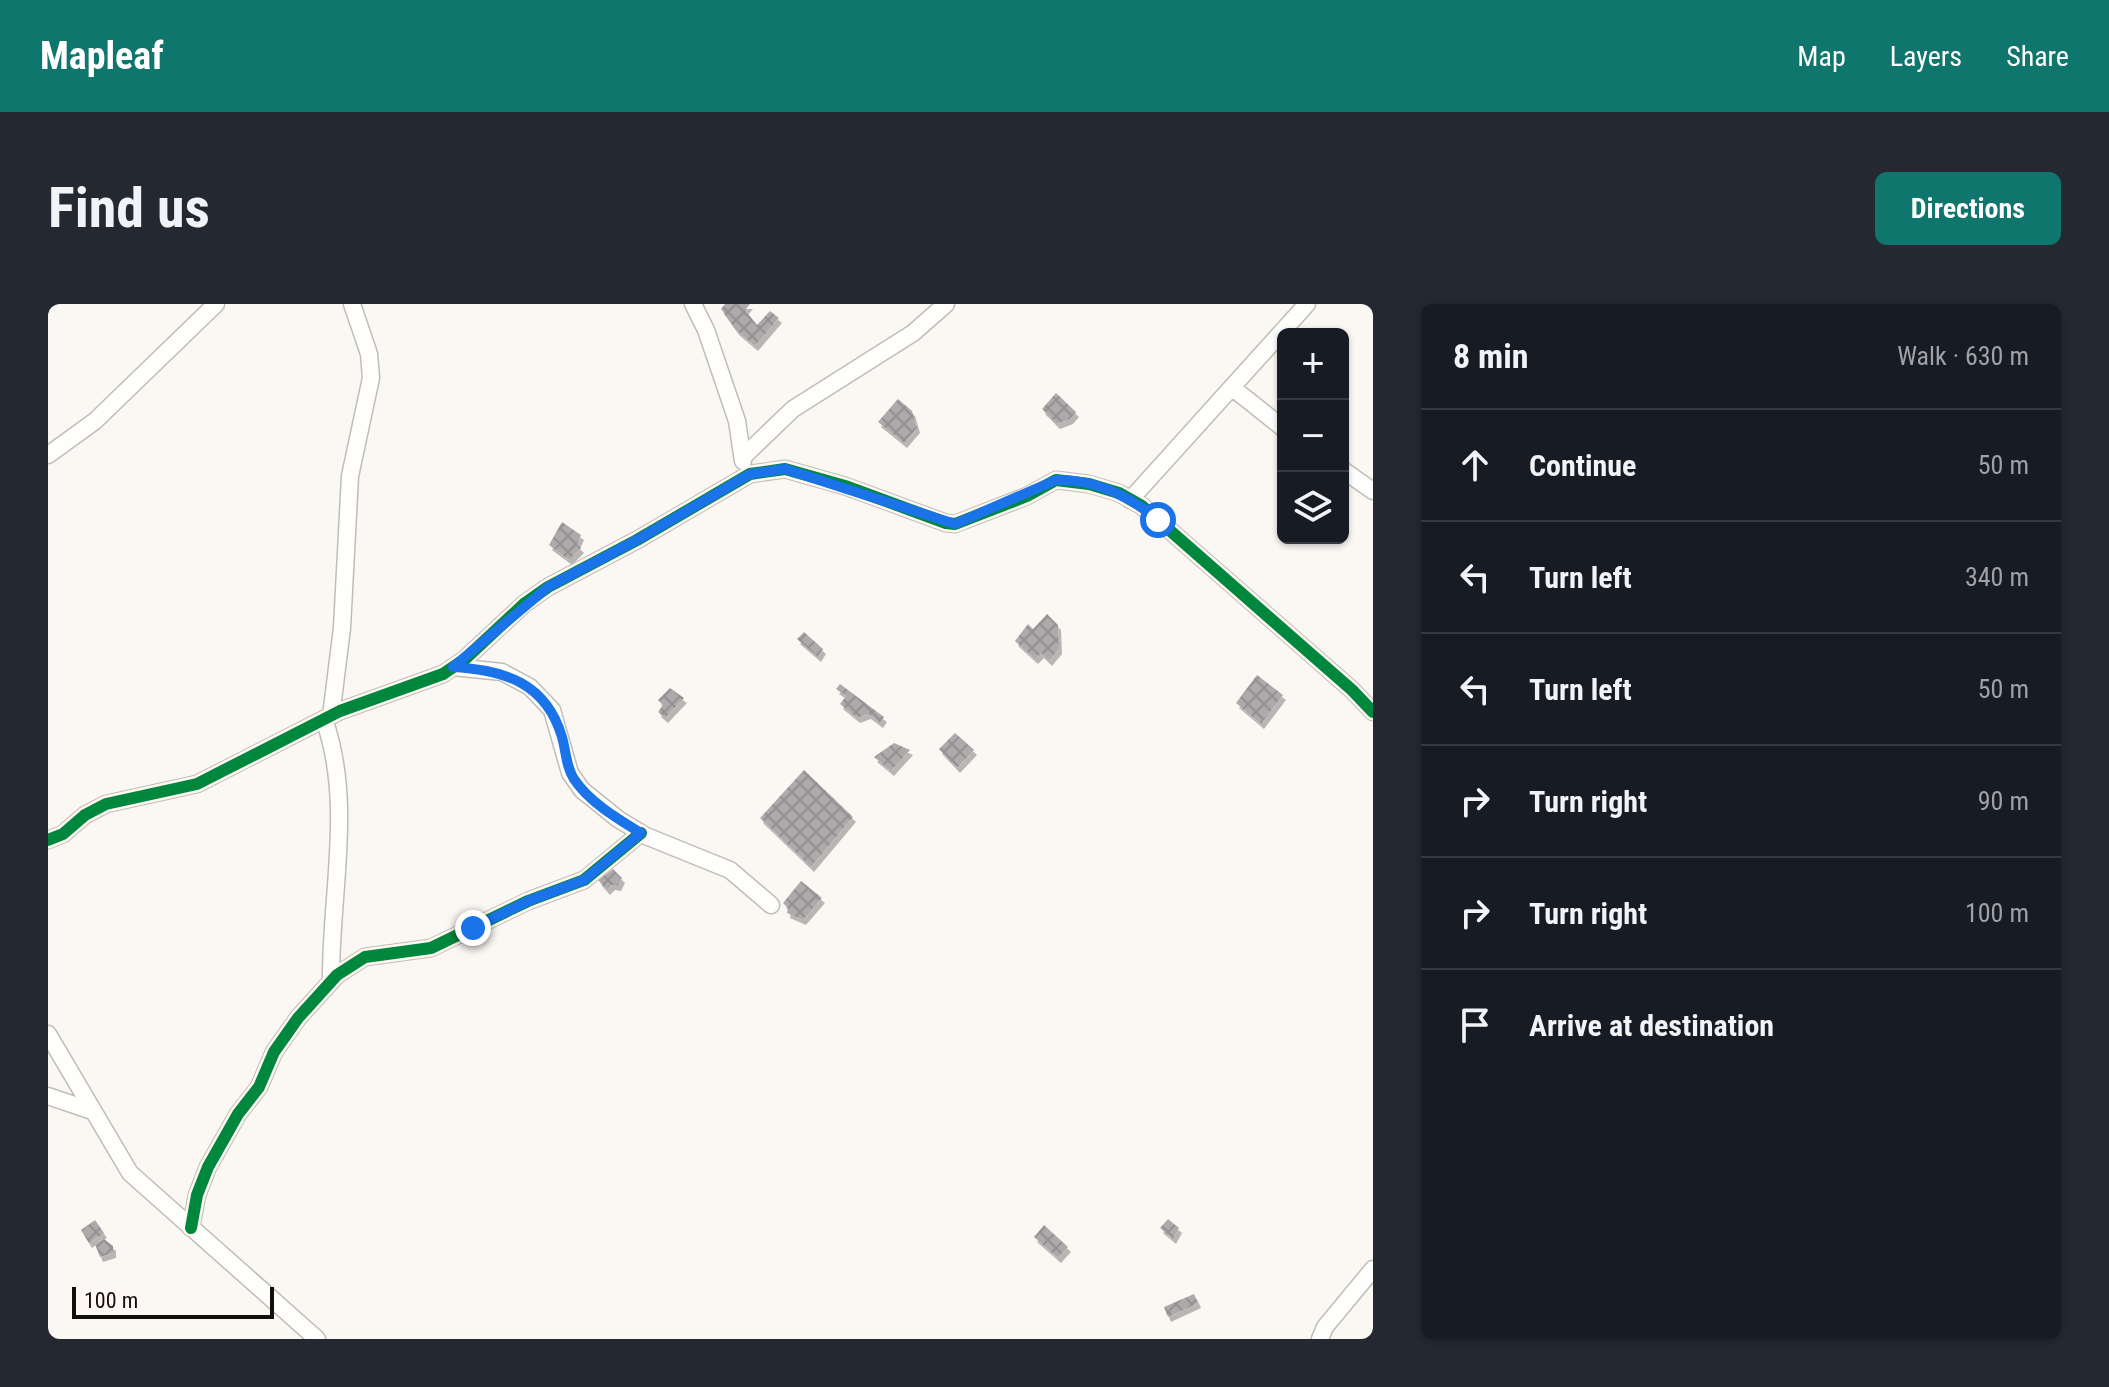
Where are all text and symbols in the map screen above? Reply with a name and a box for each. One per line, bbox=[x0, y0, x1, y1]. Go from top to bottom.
text: Mapleaf bbox=[40, 34, 164, 78]
text: Map bbox=[1797, 40, 1846, 73]
text: Layers bbox=[1890, 40, 1962, 73]
text: Share bbox=[2006, 40, 2069, 73]
button: Directions bbox=[1875, 172, 2061, 245]
text: Find us bbox=[48, 175, 210, 241]
map controls bbox=[1277, 328, 1349, 544]
button: + bbox=[1277, 328, 1349, 400]
text: 8 min bbox=[1453, 336, 1529, 376]
text: Walk · 630 m bbox=[1897, 341, 2029, 371]
button: − bbox=[1277, 400, 1349, 472]
icon: ahead bbox=[1453, 443, 1497, 487]
text: Continue bbox=[1529, 448, 1636, 483]
text: 50 m bbox=[1978, 450, 2029, 480]
button: layers bbox=[1277, 472, 1349, 544]
route start bbox=[1140, 502, 1176, 538]
icon: left bbox=[1453, 555, 1497, 599]
text: Turn left bbox=[1529, 560, 1632, 595]
text: 340 m bbox=[1965, 562, 2029, 592]
icon: left bbox=[1453, 667, 1497, 711]
text: Turn left bbox=[1529, 672, 1632, 707]
text: 50 m bbox=[1978, 674, 2029, 704]
icon: right bbox=[1453, 779, 1497, 823]
text: Turn right bbox=[1529, 784, 1647, 819]
text: 90 m bbox=[1978, 786, 2029, 816]
icon: right bbox=[1453, 891, 1497, 935]
text: Turn right bbox=[1529, 896, 1647, 931]
text: 100 m bbox=[1965, 898, 2029, 928]
route end bbox=[455, 910, 491, 946]
icon: arrive bbox=[1453, 1003, 1497, 1047]
text: Arrive at destination bbox=[1529, 1008, 1774, 1043]
scale bar bbox=[72, 1283, 274, 1319]
text: 100 m bbox=[84, 1288, 138, 1313]

